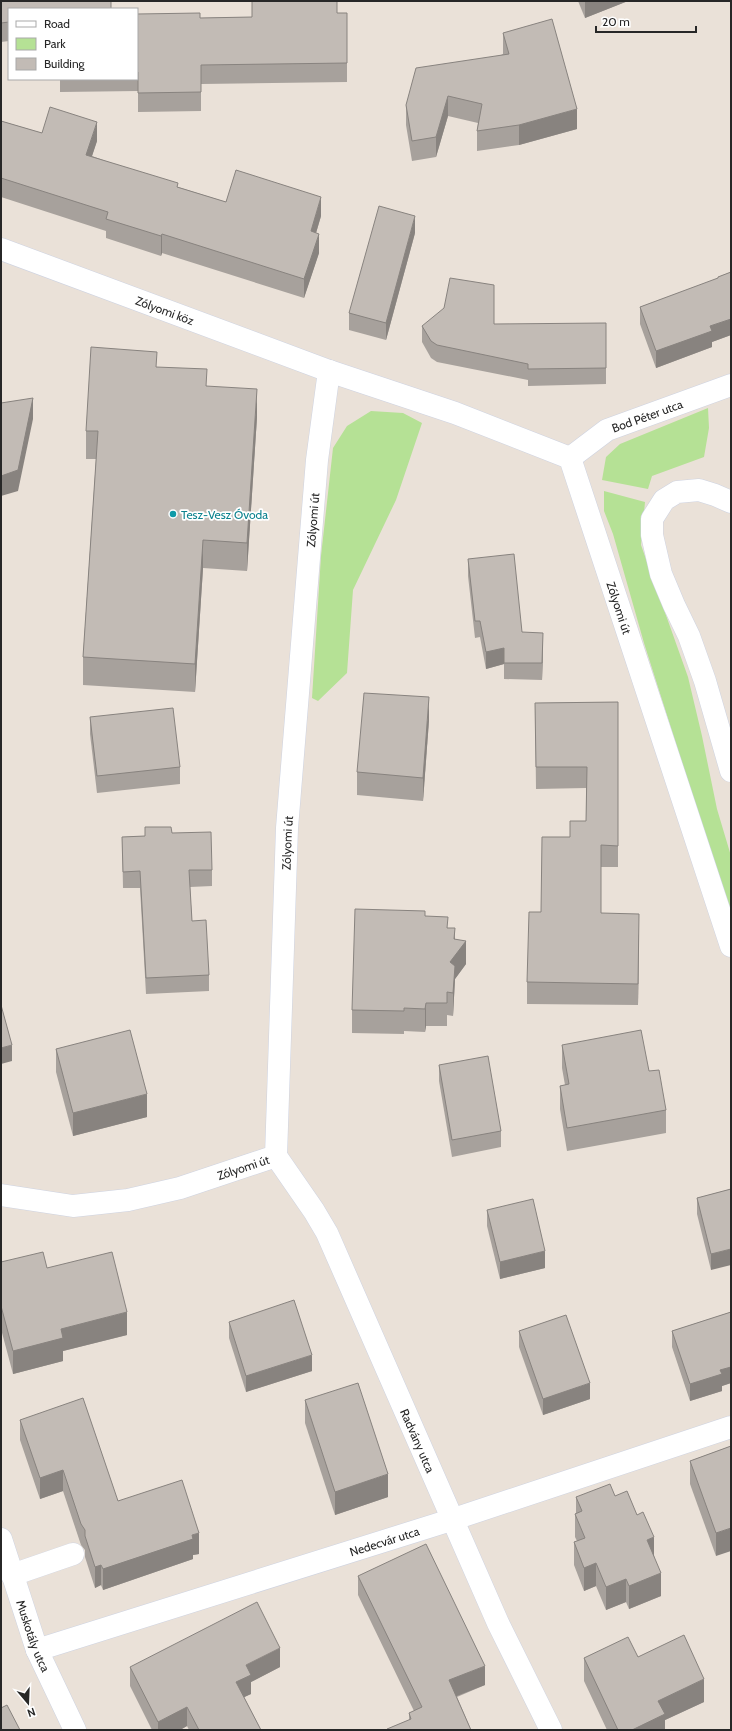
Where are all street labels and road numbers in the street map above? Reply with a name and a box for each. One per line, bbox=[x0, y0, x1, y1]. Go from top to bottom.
street label: Zólyomi köz bbox=[134, 292, 197, 328]
street label: Bod Péter utca bbox=[610, 396, 685, 435]
street label: Zólyomi út bbox=[302, 492, 322, 548]
street label: Zólyomi út bbox=[604, 580, 635, 636]
street label: Zólyomi út bbox=[278, 815, 295, 870]
street label: Zólyomi út bbox=[215, 1151, 271, 1183]
street label: Radvány utca bbox=[397, 1406, 439, 1475]
street label: Nedecvár utca bbox=[348, 1523, 421, 1559]
street label: Muskotály utca bbox=[14, 1598, 54, 1674]

